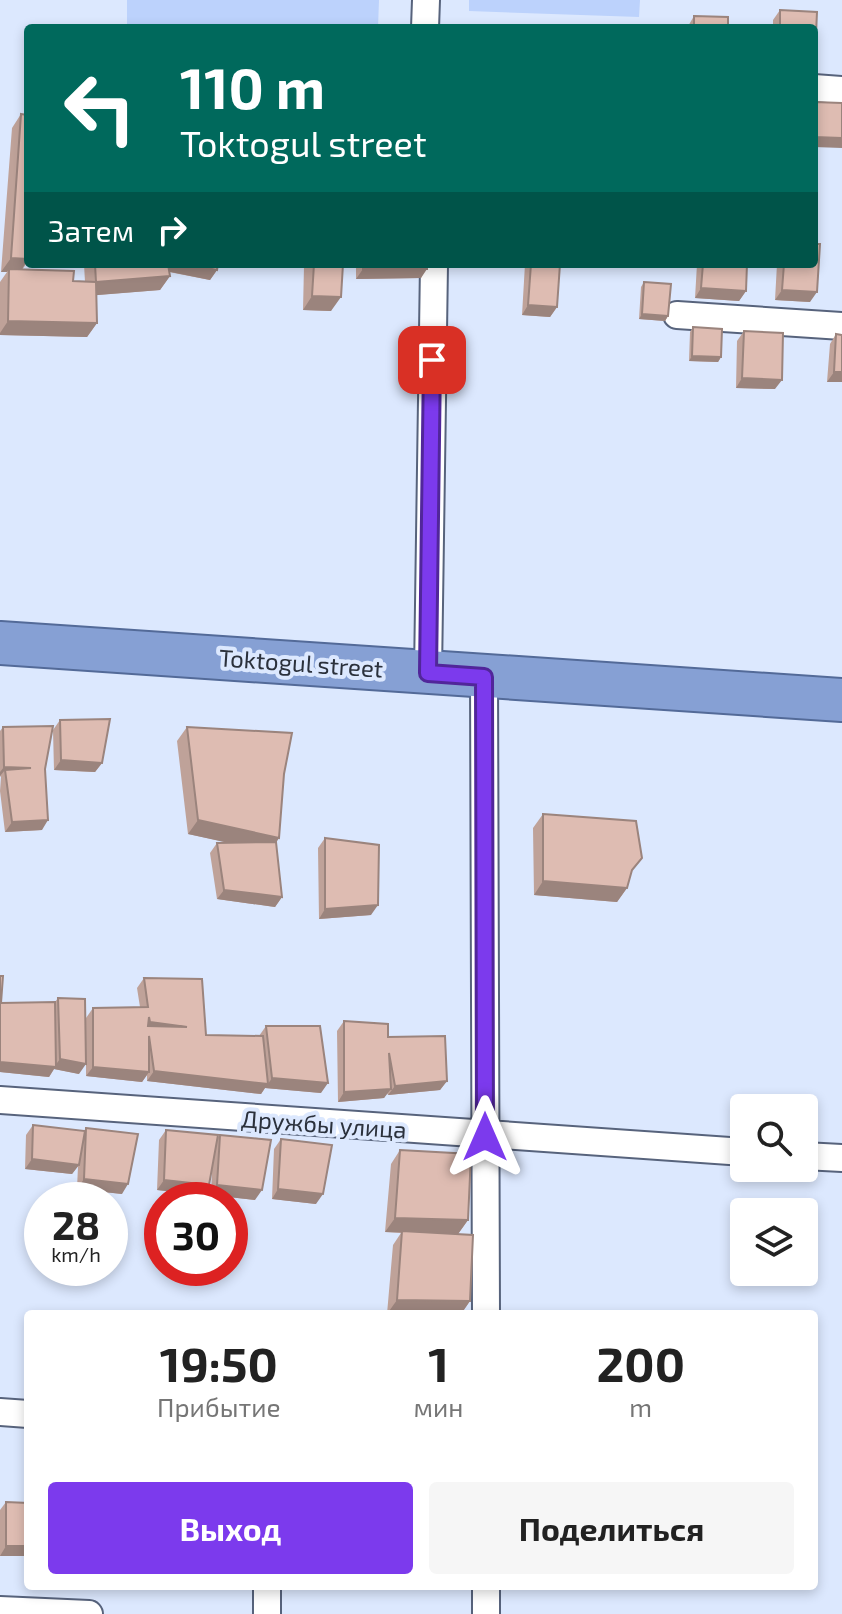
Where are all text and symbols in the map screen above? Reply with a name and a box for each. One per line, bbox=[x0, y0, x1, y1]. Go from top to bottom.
text: 110 m bbox=[180, 53, 325, 120]
icon: left bbox=[48, 56, 152, 160]
text: Toktogul street bbox=[180, 121, 427, 164]
icon: right bbox=[150, 208, 194, 252]
text: Затем bbox=[48, 212, 134, 248]
pin bbox=[398, 326, 466, 394]
icon: arrive bbox=[410, 338, 454, 382]
street label: Toktogul street bbox=[218, 642, 384, 683]
map controls bbox=[730, 1094, 818, 1286]
button: search bbox=[730, 1094, 818, 1182]
position arrow bbox=[443, 1095, 527, 1179]
street label: Дружбы улица bbox=[240, 1103, 408, 1145]
speed limit sign: 30 bbox=[144, 1182, 248, 1286]
button: layers bbox=[730, 1198, 818, 1286]
text: 28 bbox=[52, 1200, 100, 1248]
text: km/h bbox=[51, 1242, 101, 1266]
text: 19:50 bbox=[160, 1334, 278, 1392]
text: 1 bbox=[428, 1334, 449, 1392]
text: 200 bbox=[596, 1334, 685, 1392]
text: Прибытие bbox=[157, 1391, 281, 1422]
text: мин bbox=[414, 1391, 463, 1422]
text: m bbox=[629, 1391, 652, 1422]
button: Выход bbox=[48, 1482, 413, 1574]
button: Поделиться bbox=[429, 1482, 794, 1574]

